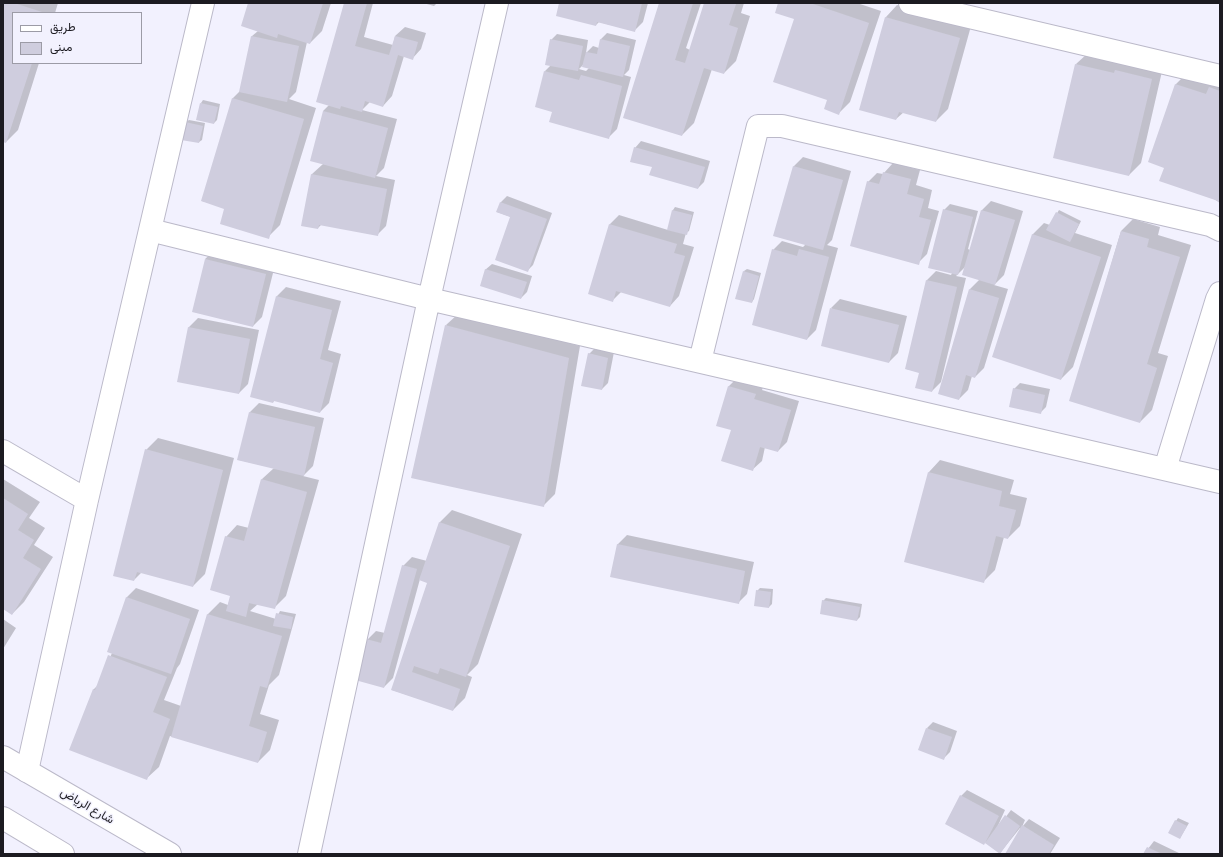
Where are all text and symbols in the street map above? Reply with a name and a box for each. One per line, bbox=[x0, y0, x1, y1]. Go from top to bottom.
legend bbox=[12, 12, 142, 64]
text: طريق bbox=[50, 19, 75, 34]
text: مبنى bbox=[50, 39, 72, 54]
street label: شارع الرياض bbox=[58, 785, 116, 827]

